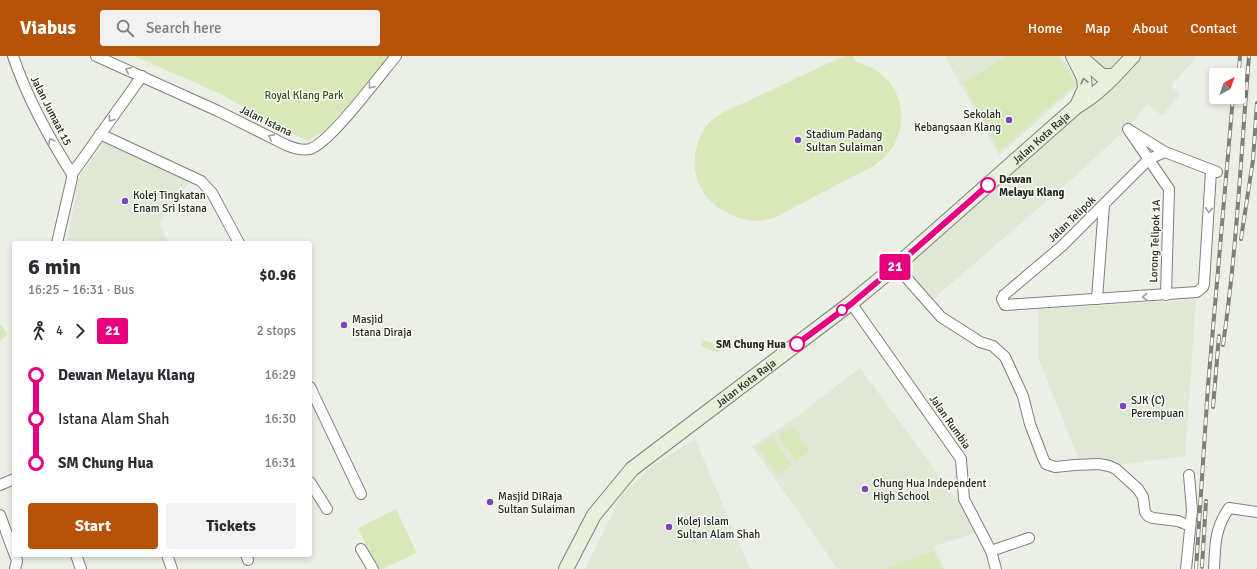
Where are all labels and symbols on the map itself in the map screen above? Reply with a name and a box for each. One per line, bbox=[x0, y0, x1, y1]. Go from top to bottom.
one-way arrow bbox=[124, 67, 132, 75]
north arrow bbox=[1209, 68, 1245, 104]
street label: Jalan Jumaat 15 bbox=[28, 74, 74, 148]
one-way arrow bbox=[1080, 78, 1088, 84]
one-way arrow bbox=[368, 81, 375, 89]
park label: Royal Klang Park bbox=[265, 89, 344, 102]
street label: Jalan Istana bbox=[238, 103, 295, 139]
place label: Sekolah Kebangsaan Klang bbox=[914, 108, 1001, 134]
street label: Jalan Kota Raja bbox=[1010, 109, 1073, 167]
one-way arrow bbox=[108, 115, 116, 122]
marker: Sekolah Kebangsaan Klang bbox=[1004, 115, 1014, 125]
place label: Stadium Padang Sultan Sulaiman bbox=[806, 128, 883, 154]
one-way arrow bbox=[267, 134, 275, 142]
marker: Stadium Padang Sultan Sulaiman bbox=[793, 135, 803, 145]
one-way arrow bbox=[49, 138, 56, 145]
place label: Dewan Melayu Klang bbox=[999, 173, 1065, 199]
marker: Dewan Melayu Klang bbox=[980, 177, 996, 193]
place label: Kolej Tingkatan Enam Sri Istana bbox=[133, 189, 207, 215]
street label: Jalan Telipok bbox=[1046, 193, 1099, 245]
marker: Kolej Tingkatan Enam Sri Istana bbox=[120, 196, 130, 206]
street label: Lorong Telipok 1A bbox=[1147, 199, 1163, 283]
one-way arrow bbox=[1204, 207, 1213, 213]
line badge: 21 bbox=[877, 254, 913, 280]
one-way arrow bbox=[1141, 292, 1148, 301]
unlabelled marker bbox=[836, 304, 848, 316]
place label: Masjid Istana Diraja bbox=[352, 313, 412, 339]
marker: Masjid Istana Diraja bbox=[339, 320, 349, 330]
marker: SM Chung Hua bbox=[789, 336, 805, 352]
place label: SM Chung Hua bbox=[716, 338, 786, 351]
street label: Jalan Kota Raja bbox=[713, 356, 779, 410]
street label: Jalan Rumbia bbox=[927, 392, 974, 452]
place label: SJK (C) Perempuan bbox=[1131, 394, 1184, 420]
marker: SJK (C) Perempuan bbox=[1118, 401, 1128, 411]
place label: Chung Hua Independent High School bbox=[873, 477, 987, 503]
marker: Chung Hua Independent High School bbox=[860, 484, 870, 494]
place label: Masjid DiRaja Sultan Sulaiman bbox=[498, 490, 575, 516]
marker: Masjid DiRaja Sultan Sulaiman bbox=[485, 497, 495, 507]
place label: Kolej Islam Sultan Alam Shah bbox=[677, 515, 760, 541]
marker: Kolej Islam Sultan Alam Shah bbox=[664, 522, 674, 532]

